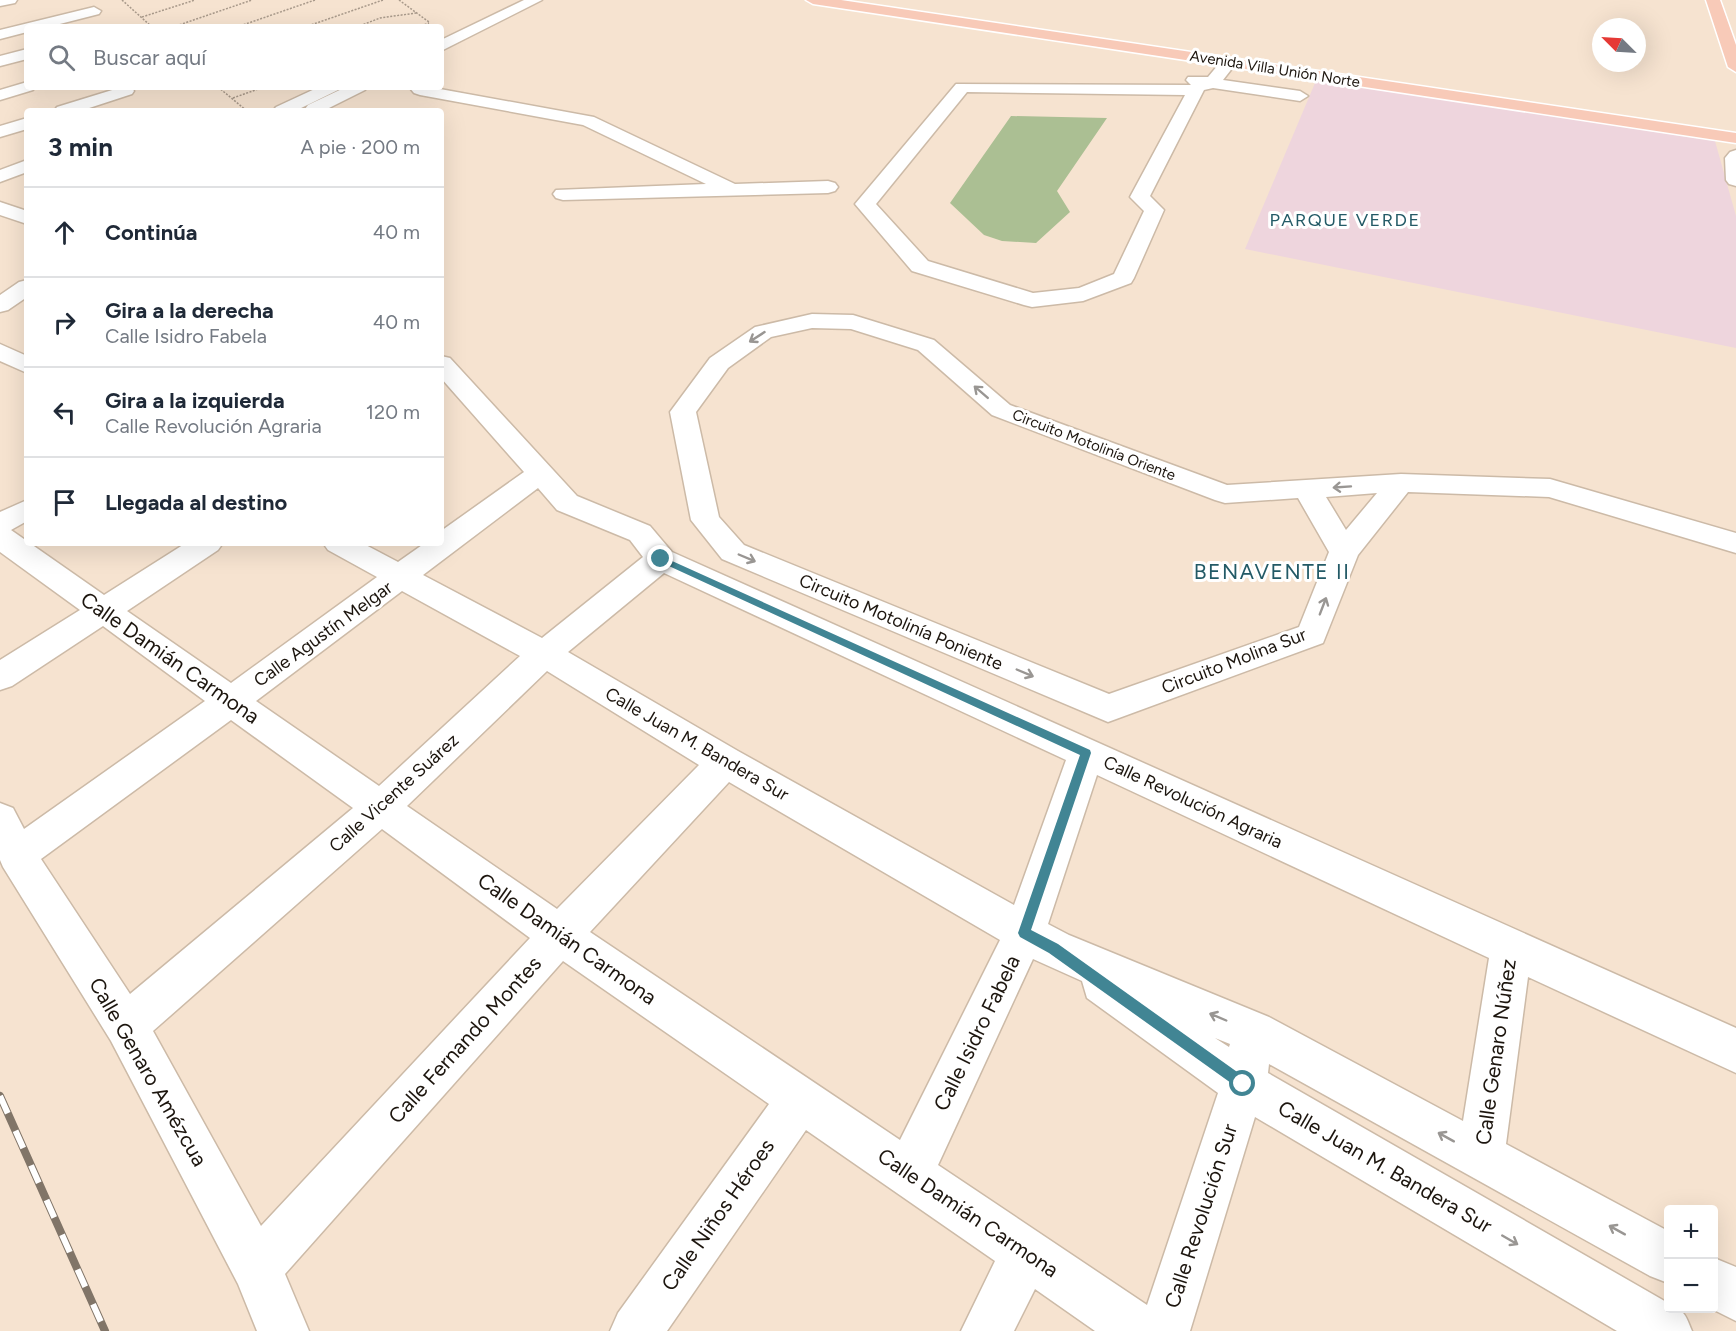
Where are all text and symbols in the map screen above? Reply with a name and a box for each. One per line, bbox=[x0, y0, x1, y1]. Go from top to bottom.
north arrow bbox=[1592, 18, 1646, 72]
search box bbox=[24, 24, 444, 90]
icon: search bbox=[45, 41, 78, 74]
text: Buscar aquí bbox=[93, 44, 206, 71]
street label: Avenida Villa Unión Norte bbox=[1189, 47, 1361, 91]
text: 3 min bbox=[48, 131, 113, 163]
text: A pie · 200 m bbox=[300, 135, 420, 159]
district label: PARQUE VERDE bbox=[1269, 209, 1421, 231]
icon: ahead bbox=[48, 216, 81, 249]
text: Continúa bbox=[105, 219, 198, 246]
text: 40 m bbox=[373, 220, 420, 244]
text: Gira a la derecha bbox=[105, 297, 274, 324]
icon: right bbox=[48, 306, 81, 339]
text: 40 m bbox=[373, 310, 420, 334]
text: Calle Isidro Fabela bbox=[105, 324, 267, 348]
one-way arrow bbox=[749, 331, 765, 343]
one-way arrow bbox=[974, 385, 989, 399]
text: Gira a la izquierda bbox=[105, 387, 285, 414]
icon: left bbox=[48, 396, 81, 429]
text: 120 m bbox=[366, 400, 420, 424]
street label: Circuito Motolinía Oriente bbox=[1010, 405, 1178, 485]
text: Calle Revolución Agraria bbox=[105, 414, 322, 438]
one-way arrow bbox=[1333, 482, 1353, 493]
icon: arrive bbox=[48, 486, 81, 519]
text: Llegada al destino bbox=[105, 489, 287, 516]
route end bbox=[647, 545, 673, 571]
one-way arrow bbox=[738, 553, 756, 564]
district label: BENAVENTE II bbox=[1194, 559, 1350, 584]
street label: Circuito Motolinía Poniente bbox=[796, 569, 1006, 675]
street label: Calle Agustín Melgar bbox=[249, 576, 397, 692]
street label: Calle Damián Carmona bbox=[76, 586, 265, 729]
one-way arrow bbox=[1318, 598, 1329, 616]
street label: Circuito Molina Sur bbox=[1158, 623, 1310, 699]
one-way arrow bbox=[1015, 668, 1033, 679]
street label: Calle Juan M. Bandera Sur bbox=[601, 682, 793, 806]
street label: Calle Vicente Suárez bbox=[325, 729, 463, 857]
street label: Calle Revolución Agraria bbox=[1100, 751, 1286, 853]
street label: Calle Damián Carmona bbox=[473, 867, 662, 1010]
street label: Calle Fernando Montes bbox=[383, 951, 546, 1128]
street label: Calle Isidro Fabela bbox=[928, 951, 1025, 1115]
street label: Calle Genaro Núñez bbox=[1470, 957, 1521, 1147]
street label: Calle Genaro Amézcua bbox=[84, 973, 213, 1171]
one-way arrow bbox=[1209, 1011, 1228, 1022]
route start bbox=[1229, 1070, 1255, 1096]
street label: Calle Juan M. Bandera Sur bbox=[1274, 1095, 1497, 1238]
street label: Calle Revolución Sur bbox=[1159, 1121, 1242, 1311]
one-way arrow bbox=[1438, 1131, 1455, 1143]
street label: Calle Niños Héroes bbox=[656, 1134, 779, 1295]
street label: Calle Damián Carmona bbox=[873, 1143, 1063, 1282]
map controls bbox=[1664, 1205, 1718, 1313]
button: + bbox=[1664, 1205, 1718, 1259]
one-way arrow bbox=[1609, 1224, 1626, 1236]
one-way arrow bbox=[1501, 1234, 1518, 1246]
button: − bbox=[1664, 1259, 1718, 1313]

